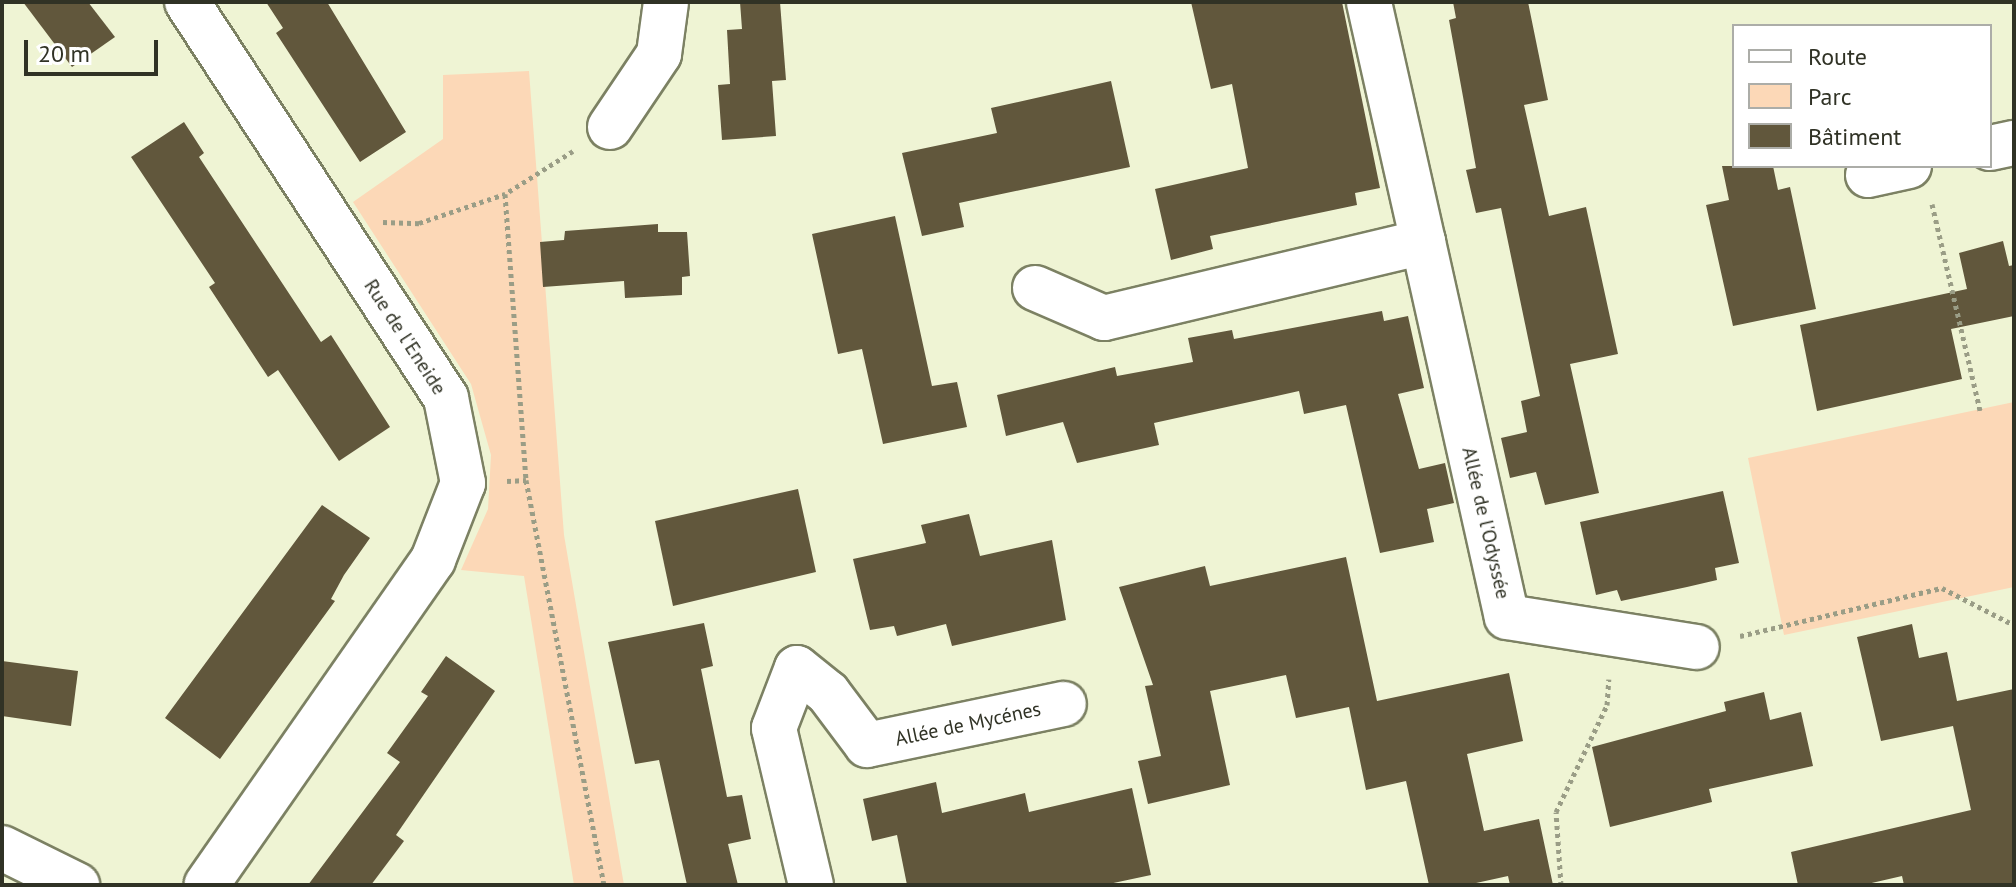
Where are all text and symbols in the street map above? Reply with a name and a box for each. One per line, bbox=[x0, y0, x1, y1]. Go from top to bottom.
scale bar bbox=[28, 24, 162, 74]
legend bbox=[1732, 24, 1992, 168]
text: 20 m bbox=[38, 38, 90, 69]
text: Route bbox=[1808, 41, 1867, 72]
text: Parc bbox=[1808, 81, 1851, 112]
text: Bâtiment bbox=[1808, 121, 1901, 152]
street label: Rue de l'Eneide bbox=[359, 275, 451, 399]
street label: Allée de l'Odyssée bbox=[1457, 445, 1515, 601]
street label: Allée de Mycénes bbox=[893, 697, 1043, 751]

